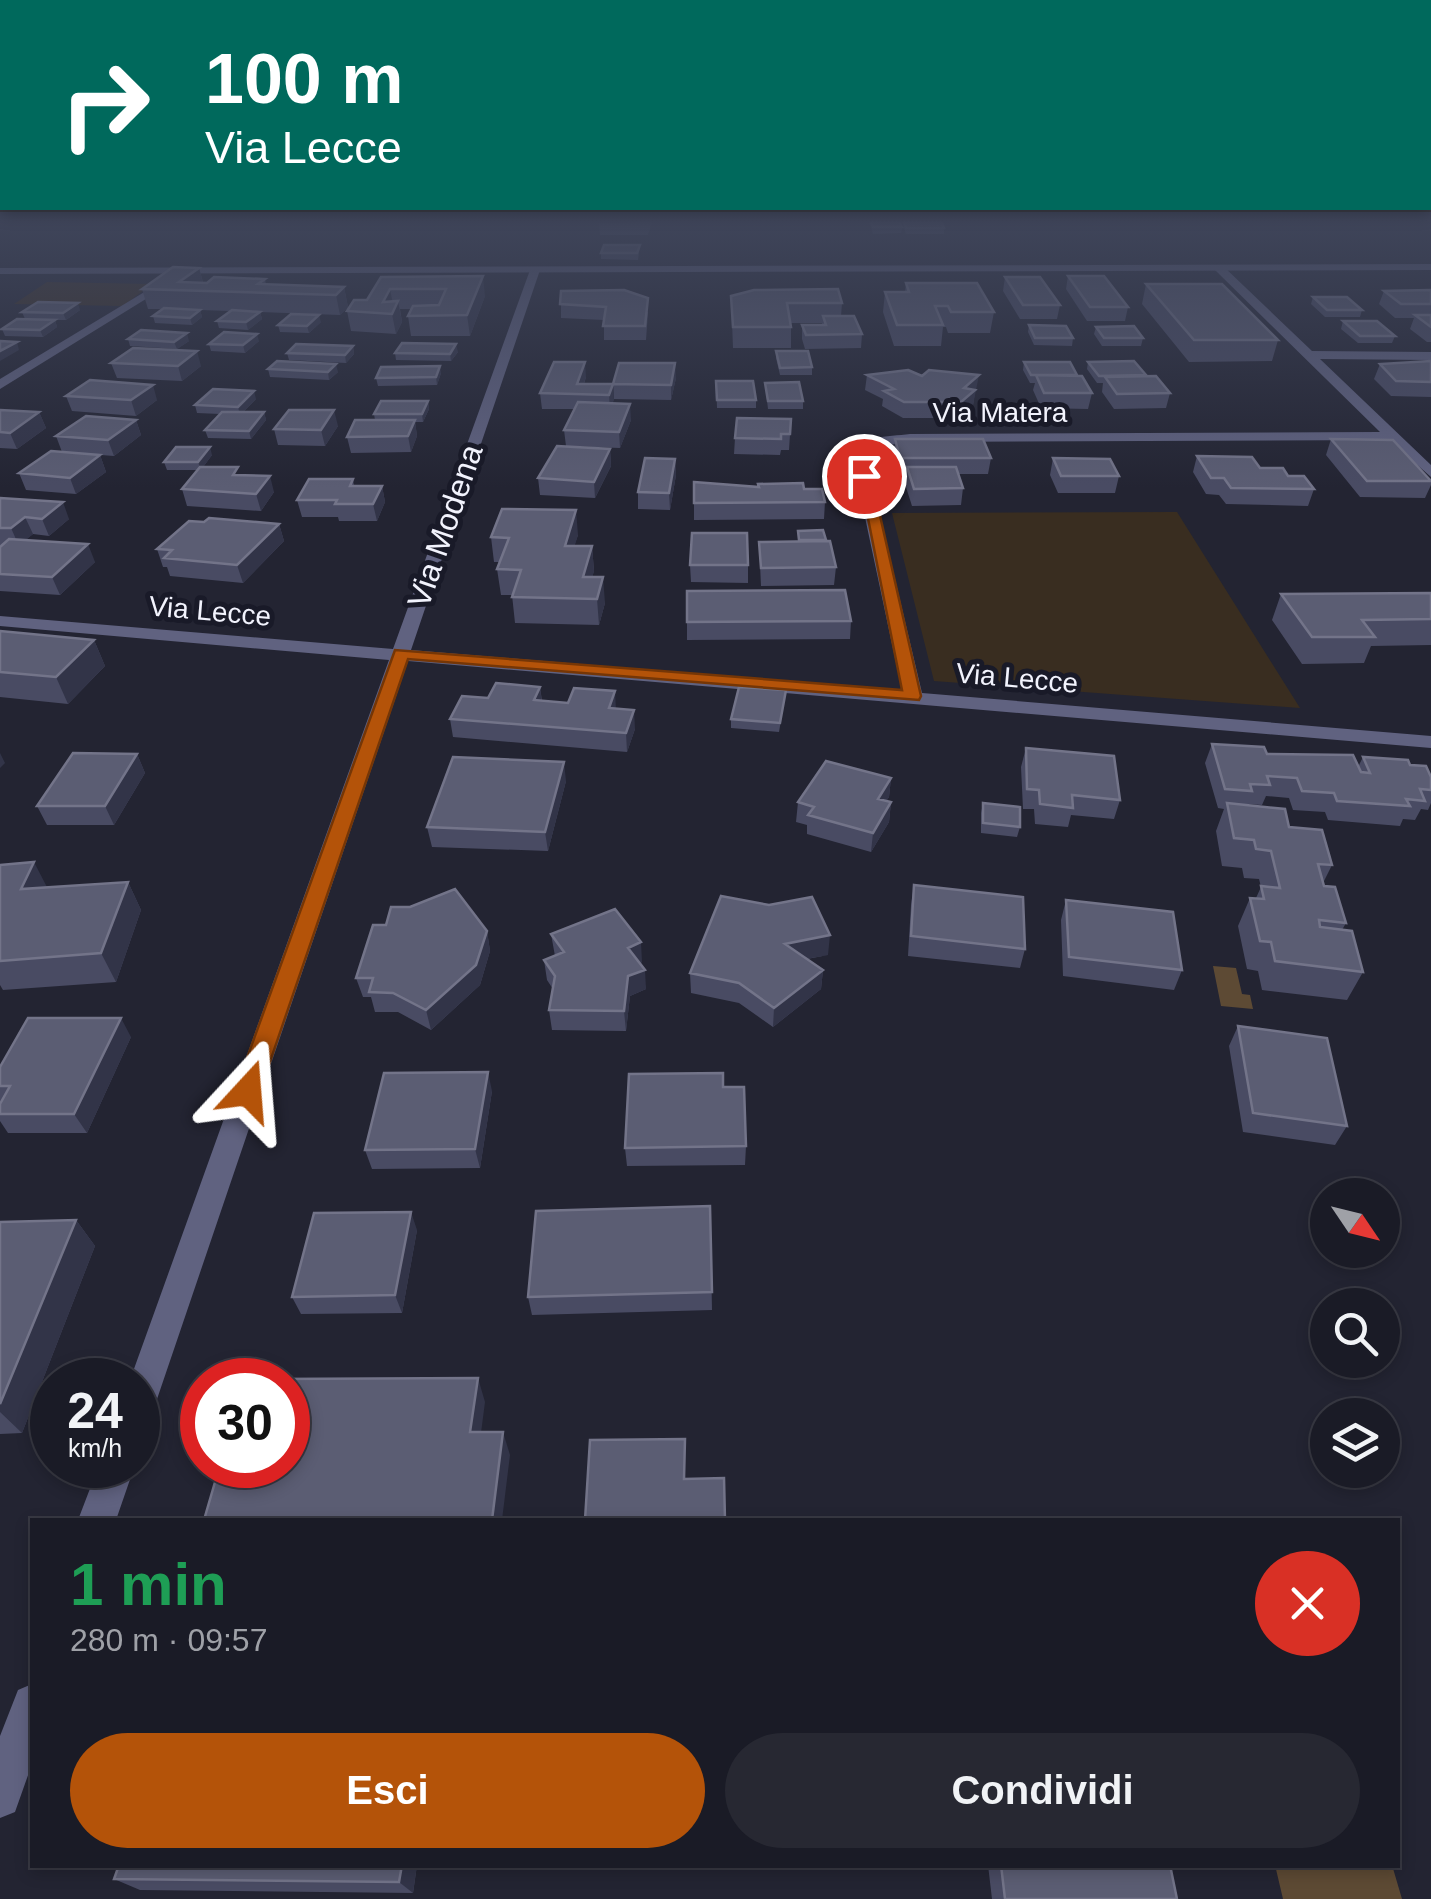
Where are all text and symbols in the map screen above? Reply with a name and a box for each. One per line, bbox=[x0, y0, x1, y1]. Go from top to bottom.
icon: right bbox=[40, 40, 170, 170]
text: 100 m bbox=[205, 40, 403, 118]
text: Via Lecce bbox=[205, 122, 402, 173]
street label: Via Matera bbox=[933, 397, 1068, 428]
pin bbox=[822, 434, 907, 519]
street label: Via Modena bbox=[400, 439, 490, 612]
icon: arrive bbox=[837, 449, 892, 504]
street label: Via Lecce bbox=[148, 590, 272, 632]
street label: Via Lecce bbox=[955, 657, 1079, 699]
position arrow bbox=[196, 1039, 300, 1143]
north arrow bbox=[1310, 1178, 1400, 1268]
map controls bbox=[1310, 1178, 1400, 1488]
button: search bbox=[1310, 1288, 1400, 1378]
speed limit sign: 30 bbox=[180, 1358, 310, 1488]
text: 24 bbox=[67, 1383, 123, 1439]
button: layers bbox=[1310, 1398, 1400, 1488]
text: km/h bbox=[68, 1434, 122, 1462]
text: 1 min bbox=[70, 1551, 227, 1618]
button: close bbox=[1255, 1551, 1360, 1656]
text: 280 m · 09:57 bbox=[70, 1622, 267, 1658]
button: Esci bbox=[70, 1733, 705, 1848]
button: Condividi bbox=[725, 1733, 1360, 1848]

